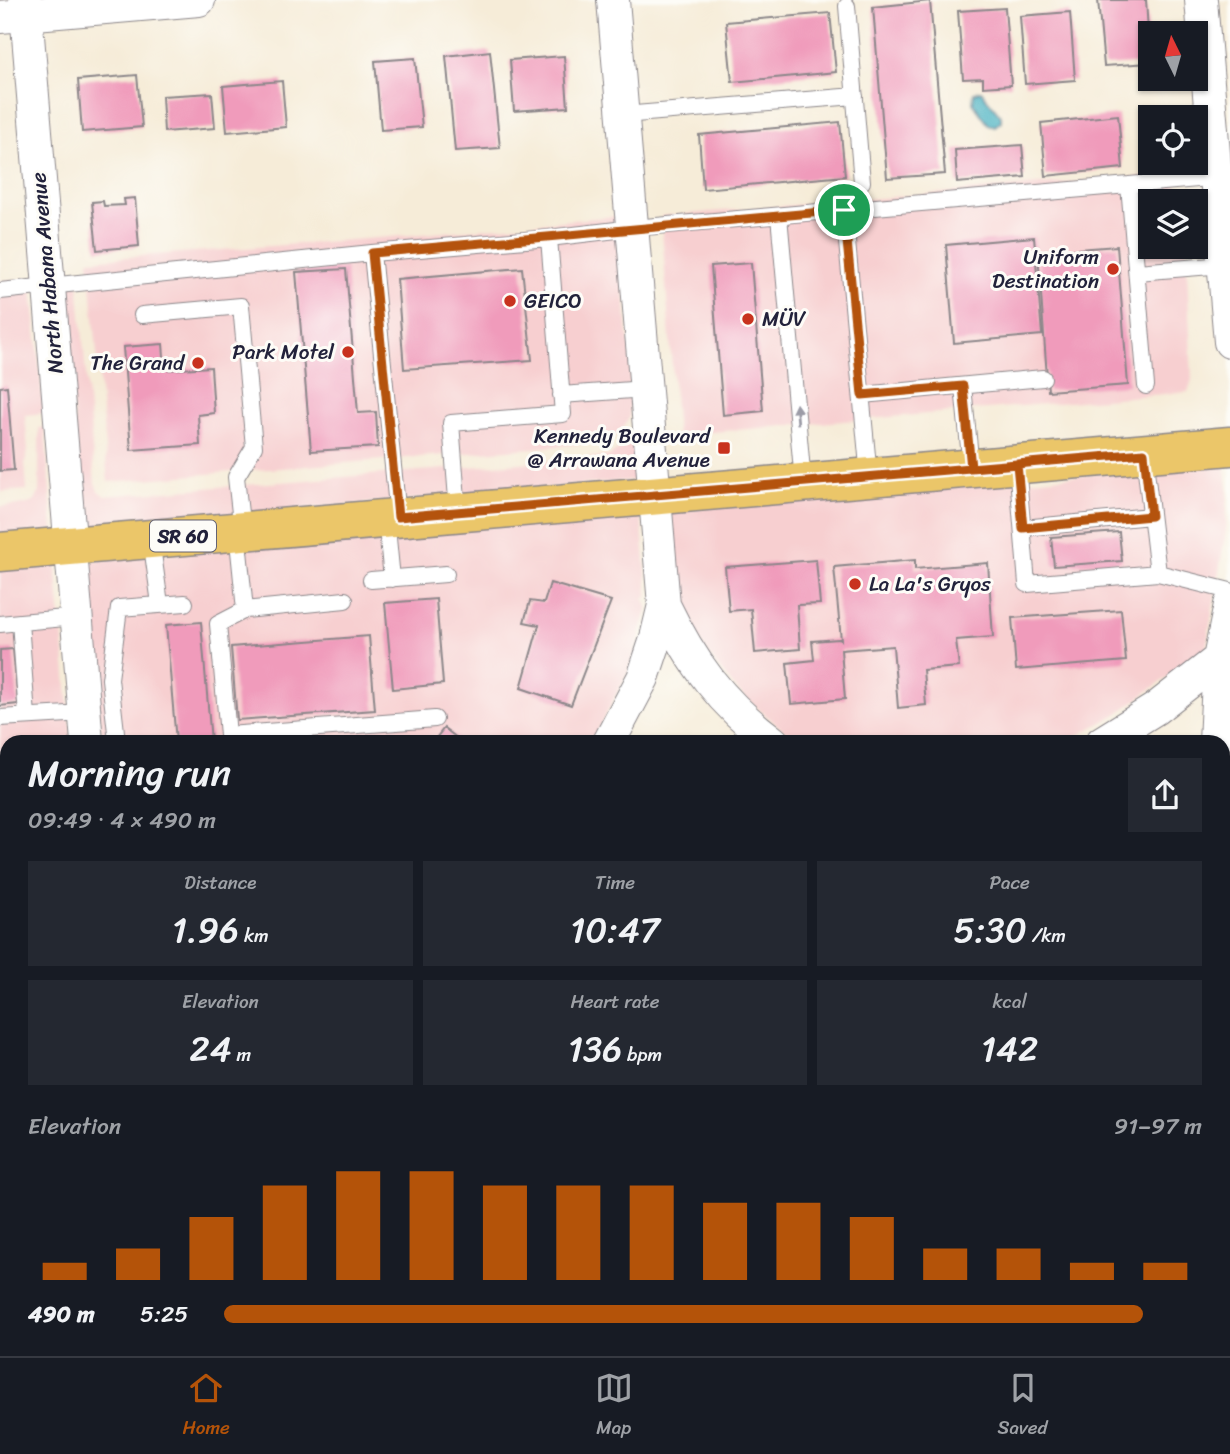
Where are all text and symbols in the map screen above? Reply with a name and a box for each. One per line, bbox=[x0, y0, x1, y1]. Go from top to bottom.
north arrow bbox=[1138, 21, 1208, 91]
map controls bbox=[1138, 21, 1208, 259]
button: locate bbox=[1138, 105, 1208, 175]
street label: North Habana Avenue bbox=[19, 171, 75, 375]
pin bbox=[814, 180, 874, 240]
button: layers bbox=[1138, 189, 1208, 259]
icon: arrive bbox=[825, 191, 863, 229]
place label: Uniform Destination bbox=[992, 238, 1099, 300]
marker: Uniform Destination bbox=[1105, 261, 1121, 277]
place label: GEICO bbox=[524, 282, 582, 320]
marker: GEICO bbox=[502, 293, 518, 309]
place label: MÜV bbox=[762, 300, 807, 338]
marker: MÜV bbox=[740, 311, 756, 327]
place label: Park Motel bbox=[232, 333, 335, 371]
place label: The Grand bbox=[90, 344, 186, 382]
marker: Park Motel bbox=[340, 344, 356, 360]
marker: The Grand bbox=[190, 355, 206, 371]
one-way arrow bbox=[791, 403, 802, 425]
place label: Kennedy Boulevard @ Arrawana Avenue bbox=[527, 417, 712, 479]
marker: Kennedy Boulevard @ Arrawana Avenue bbox=[716, 440, 732, 456]
road number: SR 60 bbox=[150, 520, 216, 552]
place label: La La's Gryos bbox=[869, 565, 991, 603]
marker: La La's Gryos bbox=[847, 576, 863, 592]
text: Morning run bbox=[28, 740, 231, 807]
button: share bbox=[1128, 758, 1202, 832]
text: 09:49 · 4 × 490 m bbox=[28, 800, 216, 841]
text: Distance bbox=[184, 866, 256, 899]
text: Time bbox=[595, 866, 635, 899]
text: Pace bbox=[989, 866, 1030, 899]
text: 1.96 bbox=[172, 899, 239, 961]
text: 10:47 bbox=[570, 899, 660, 961]
text: 5:30 bbox=[953, 899, 1027, 961]
text: km bbox=[239, 919, 269, 952]
text: /km bbox=[1027, 919, 1066, 952]
text: Elevation bbox=[182, 985, 259, 1018]
text: Heart rate bbox=[570, 985, 660, 1018]
text: kcal bbox=[992, 985, 1027, 1018]
text: 24 bbox=[190, 1018, 232, 1080]
text: 136 bbox=[568, 1018, 622, 1080]
text: 142 bbox=[981, 1018, 1038, 1080]
text: m bbox=[232, 1038, 251, 1071]
text: bpm bbox=[622, 1038, 662, 1071]
text: Elevation bbox=[28, 1106, 121, 1147]
text: 91–97 m bbox=[1114, 1106, 1202, 1147]
text: 490 m bbox=[28, 1294, 95, 1335]
text: 5:25 bbox=[140, 1294, 188, 1335]
tab: Home bbox=[182, 1369, 230, 1444]
tab: Map bbox=[595, 1369, 633, 1444]
tab: Saved bbox=[998, 1369, 1048, 1444]

